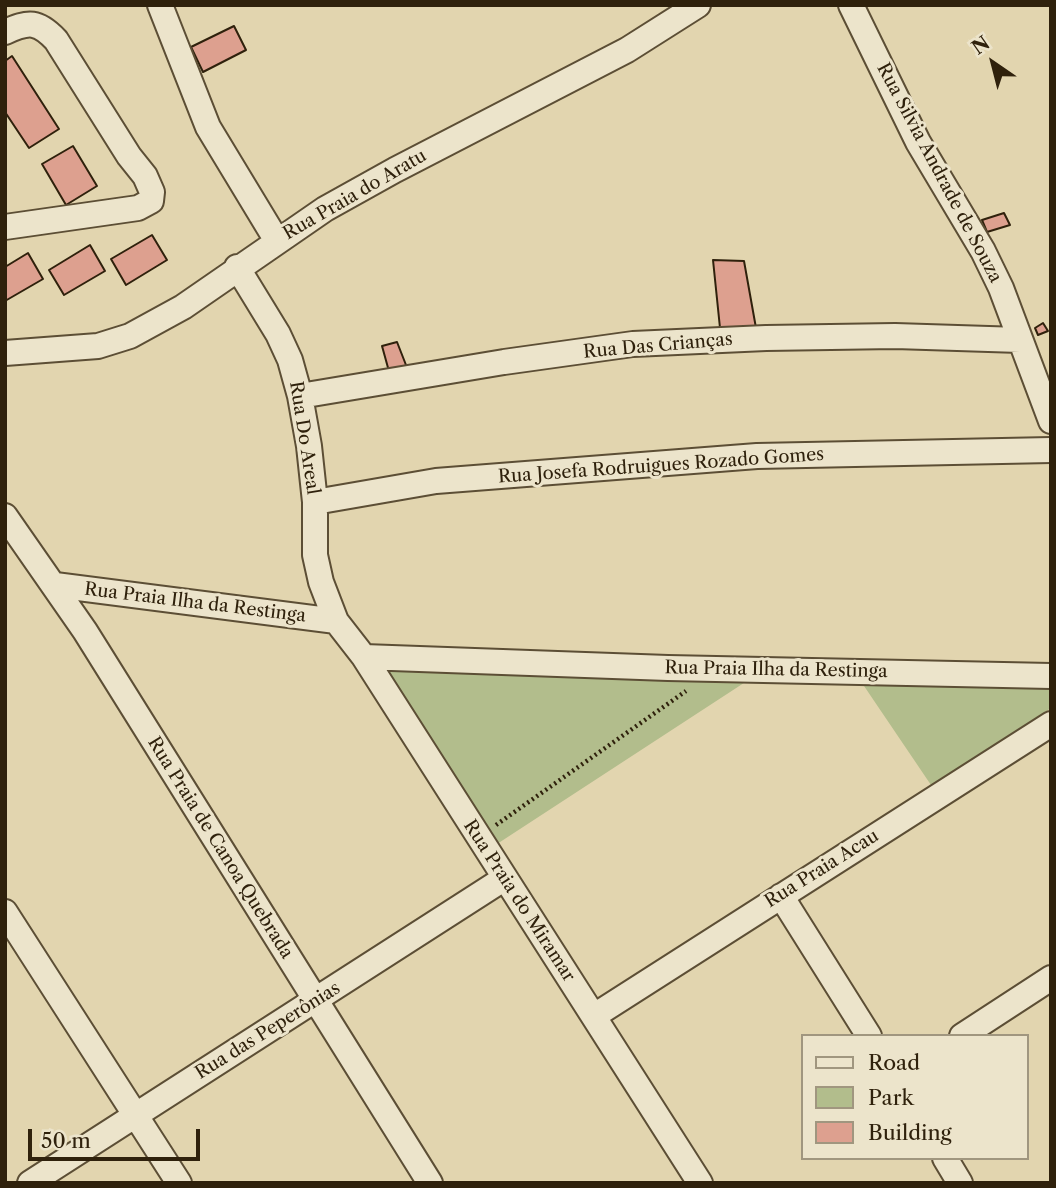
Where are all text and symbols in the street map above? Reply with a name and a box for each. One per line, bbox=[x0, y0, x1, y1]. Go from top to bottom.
north arrow bbox=[958, 28, 1028, 98]
text: N bbox=[967, 31, 994, 60]
street label: Rua Silvia Andrade de Souza bbox=[872, 60, 1006, 286]
street label: Rua Praia do Aratu bbox=[280, 145, 430, 245]
street label: Rua Das Crianças bbox=[582, 329, 734, 363]
street label: Rua Do Areal bbox=[284, 380, 324, 496]
street label: Rua Josefa Rodruigues Rozado Gomes bbox=[497, 444, 825, 488]
street label: Rua Praia Ilha da Restinga bbox=[83, 579, 307, 627]
street label: Rua Praia Ilha da Restinga bbox=[664, 657, 888, 683]
street label: Rua Praia de Canoa Quebrada bbox=[143, 733, 297, 963]
street label: Rua Praia do Miramar bbox=[459, 816, 579, 986]
street label: Rua Praia Acau bbox=[761, 825, 883, 913]
street label: Rua das Peperônias bbox=[192, 978, 344, 1084]
legend bbox=[800, 1034, 1028, 1160]
text: Road bbox=[868, 1050, 920, 1075]
text: Park bbox=[868, 1085, 914, 1110]
scale bar bbox=[32, 1114, 203, 1158]
text: Building bbox=[868, 1120, 952, 1145]
text: 50 m bbox=[41, 1128, 91, 1153]

